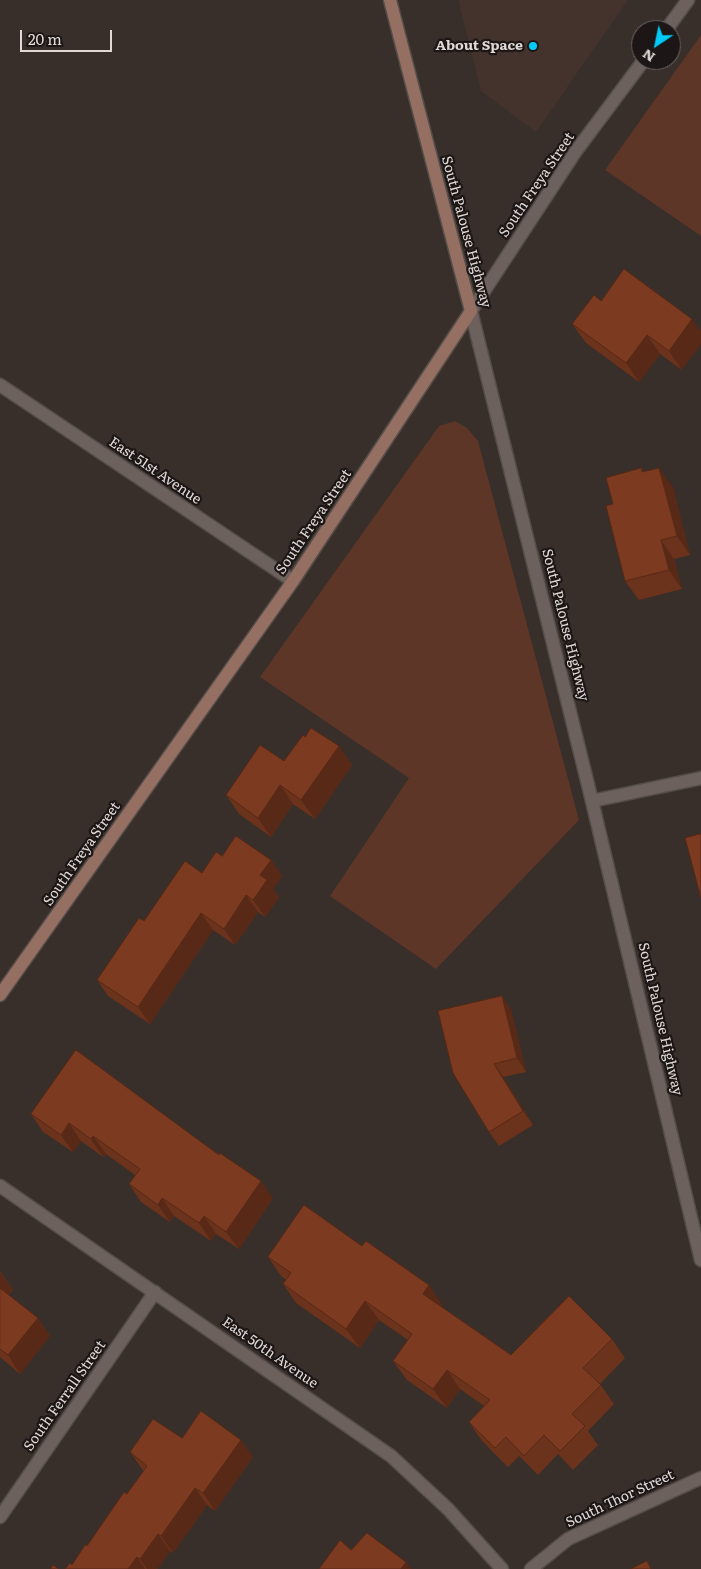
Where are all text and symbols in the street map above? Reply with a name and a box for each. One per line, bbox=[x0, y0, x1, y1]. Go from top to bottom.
scale bar bbox=[22, 20, 115, 52]
north arrow bbox=[631, 20, 681, 70]
text: 20 m bbox=[28, 27, 62, 50]
place label: About Space bbox=[436, 38, 523, 54]
marker: About Space bbox=[527, 40, 539, 52]
text: N bbox=[638, 45, 659, 68]
street label: South Freya Street bbox=[496, 129, 578, 241]
street label: South Palouse Highway bbox=[438, 154, 494, 310]
street label: East 51st Avenue bbox=[106, 434, 204, 508]
street label: South Freya Street bbox=[273, 466, 355, 578]
street label: South Palouse Highway bbox=[538, 547, 592, 703]
street label: South Freya Street bbox=[40, 799, 124, 909]
street label: South Palouse Highway bbox=[634, 941, 686, 1097]
street label: East 50th Avenue bbox=[219, 1314, 321, 1392]
street label: South Ferrall Street bbox=[21, 1338, 109, 1454]
street label: South Thor Street bbox=[563, 1467, 677, 1531]

